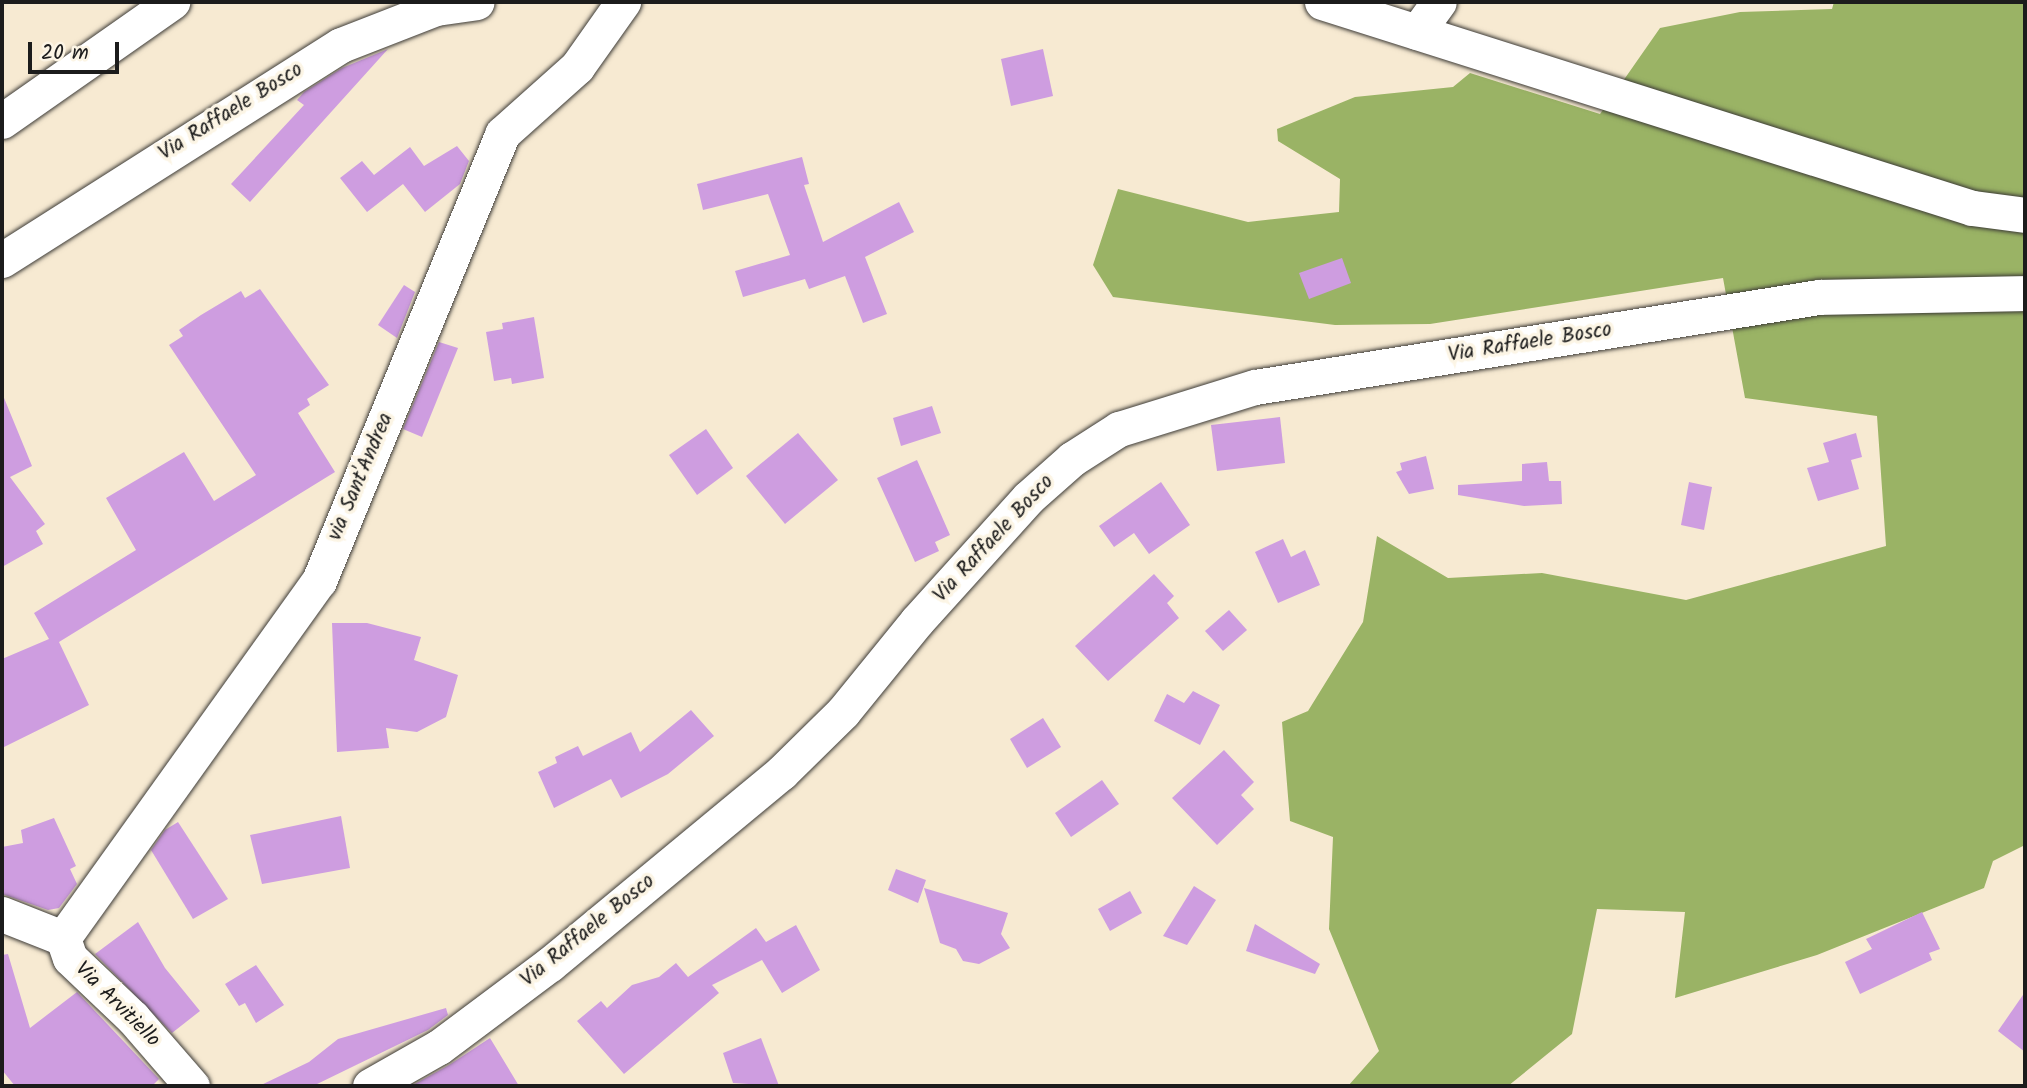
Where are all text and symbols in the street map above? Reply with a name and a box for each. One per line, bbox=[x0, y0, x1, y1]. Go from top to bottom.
scale bar bbox=[32, 28, 122, 72]
text: 20 m bbox=[41, 37, 89, 70]
street label: Via Raffaele Bosco bbox=[154, 58, 308, 166]
street label: Via Raffaele Bosco bbox=[1446, 318, 1614, 368]
street label: via Sant'Andrea bbox=[323, 409, 399, 545]
street label: Via Raffaele Bosco bbox=[928, 470, 1060, 608]
street label: Via Raffaele Bosco bbox=[516, 869, 660, 993]
street label: Via Arvitiello bbox=[69, 957, 165, 1053]

